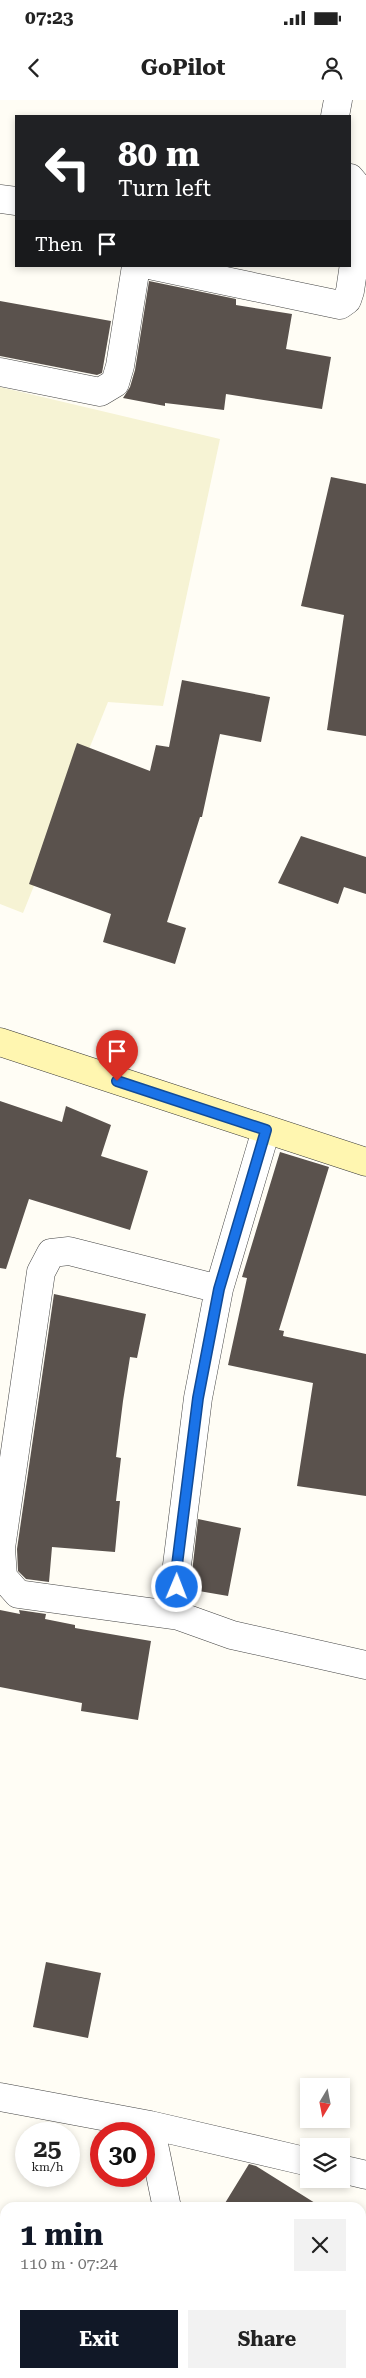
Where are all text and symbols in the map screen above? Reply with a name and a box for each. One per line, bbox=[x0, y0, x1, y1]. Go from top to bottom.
text: 07:23 bbox=[25, 6, 74, 29]
icon: back bbox=[20, 54, 48, 82]
icon: person bbox=[318, 54, 346, 82]
text: GoPilot bbox=[141, 55, 225, 80]
text: 80 m bbox=[118, 134, 200, 175]
icon: left bbox=[35, 135, 100, 200]
text: Turn left bbox=[118, 176, 211, 201]
icon: arrive bbox=[93, 230, 121, 258]
text: Then bbox=[35, 233, 83, 256]
pin bbox=[96, 1030, 138, 1081]
icon: arrive bbox=[103, 1037, 131, 1065]
position arrow bbox=[150, 1560, 202, 1612]
north arrow bbox=[300, 2078, 350, 2128]
map controls bbox=[300, 2078, 350, 2188]
speed limit sign: 30 bbox=[90, 2122, 155, 2187]
text: 25 bbox=[33, 2134, 62, 2163]
button: layers bbox=[300, 2138, 350, 2188]
text: km/h bbox=[31, 2160, 64, 2174]
text: 1 min bbox=[20, 2217, 103, 2252]
button: close bbox=[294, 2219, 346, 2271]
text: 110 m · 07:24 bbox=[20, 2254, 118, 2273]
button: Exit bbox=[20, 2310, 178, 2368]
button: Share bbox=[188, 2310, 346, 2368]

